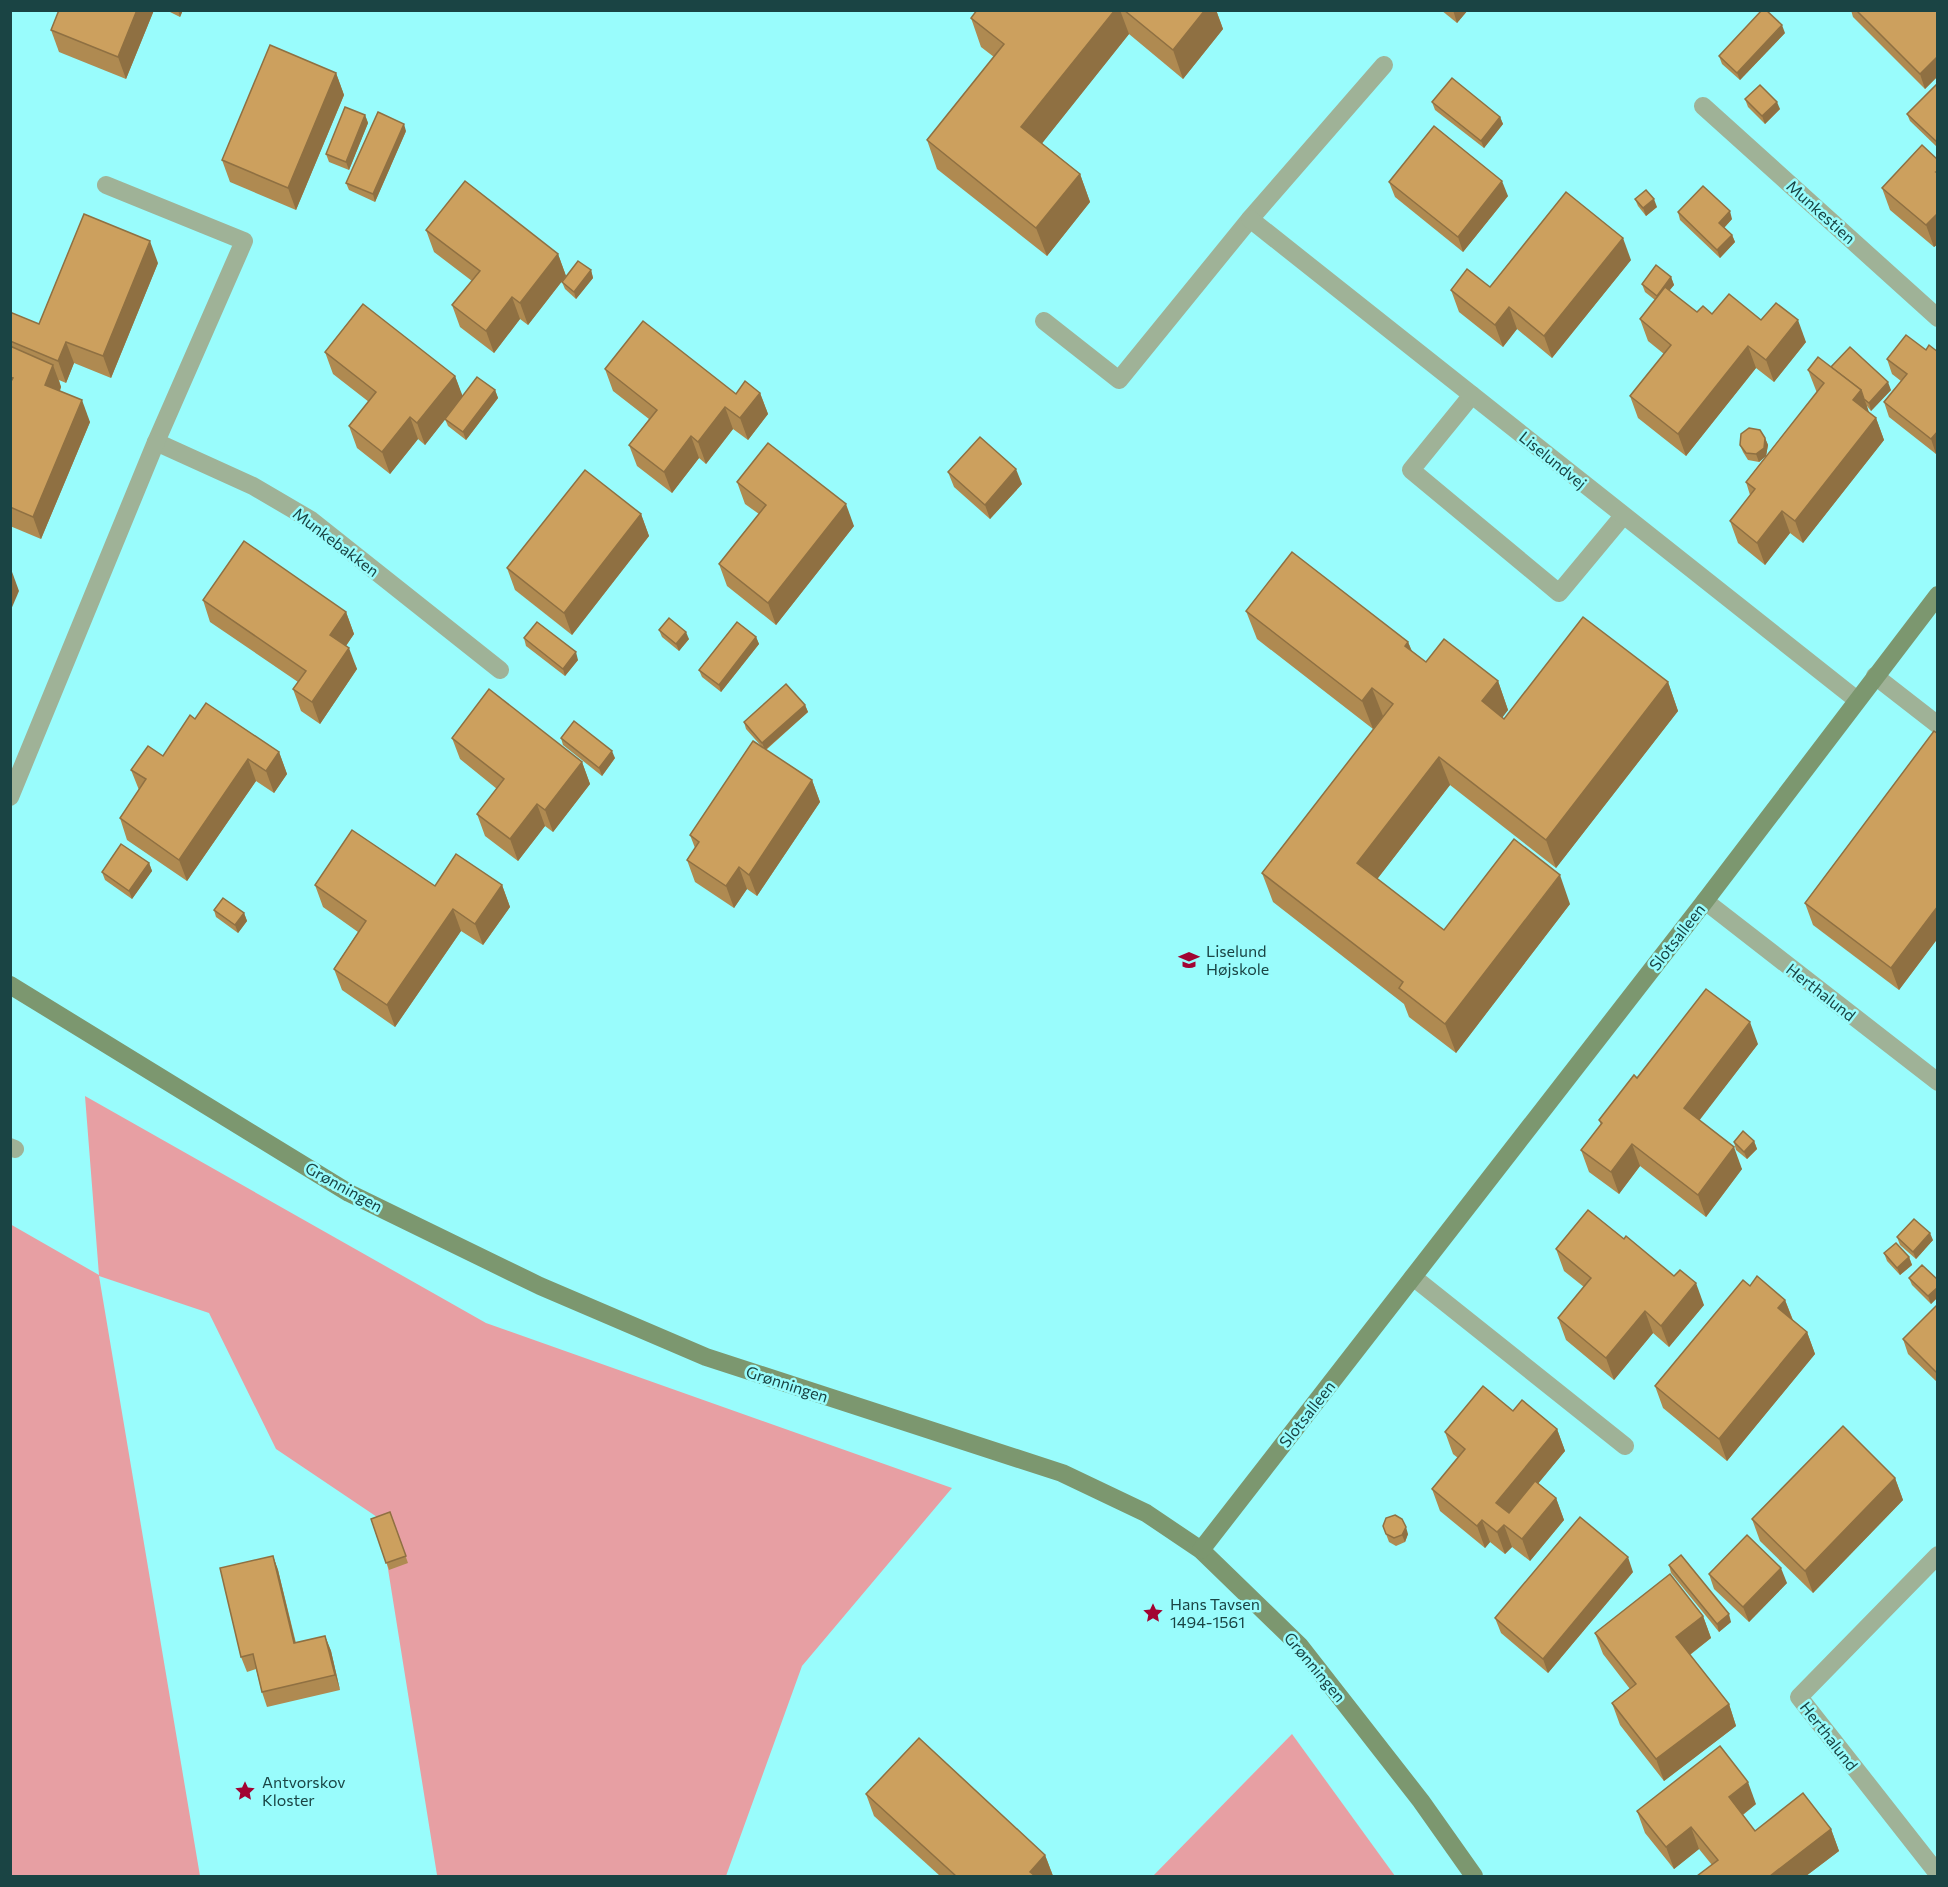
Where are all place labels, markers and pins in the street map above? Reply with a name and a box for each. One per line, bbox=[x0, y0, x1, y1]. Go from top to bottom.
place label: Liselund Højskole bbox=[1206, 941, 1269, 978]
school or university icon: Liselund Højskole bbox=[1177, 948, 1201, 972]
place label: Hans Tavsen 1494-1561 bbox=[1170, 1594, 1260, 1631]
place icon: Hans Tavsen 1494-1561 bbox=[1141, 1601, 1165, 1625]
place label: Antvorskov Kloster bbox=[262, 1772, 345, 1809]
place icon: Antvorskov Kloster bbox=[233, 1779, 257, 1803]

